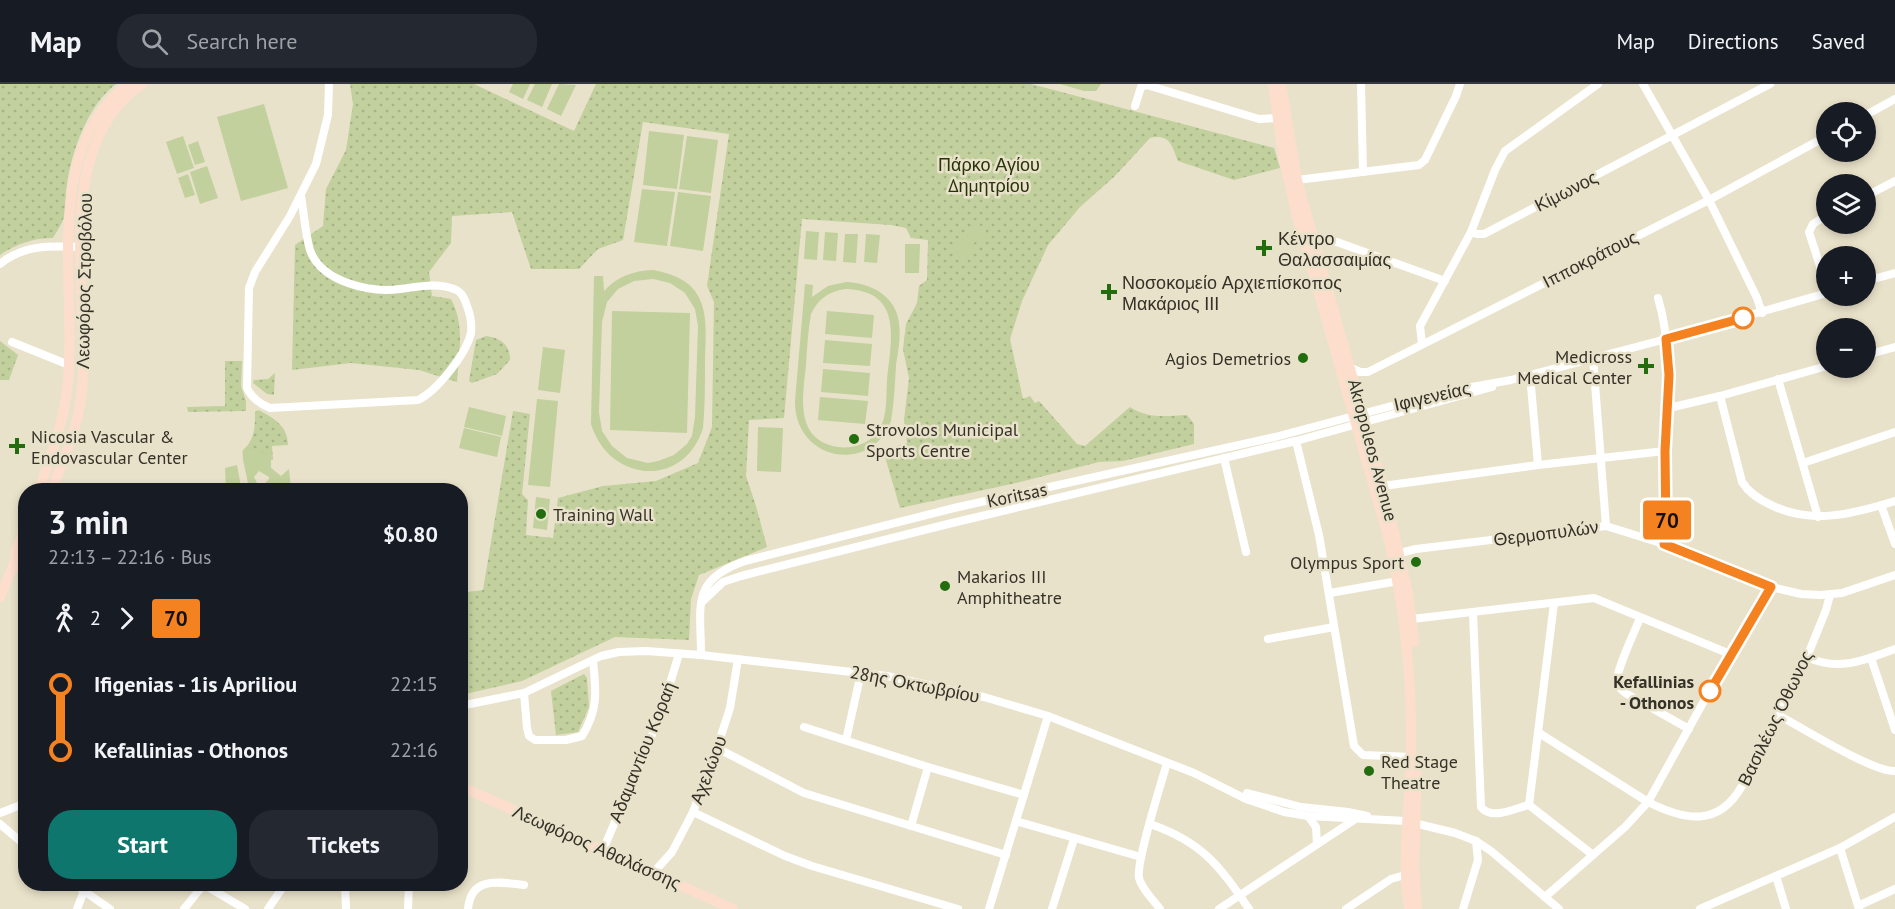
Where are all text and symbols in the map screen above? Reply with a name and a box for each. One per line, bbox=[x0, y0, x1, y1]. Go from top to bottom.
search box bbox=[117, 14, 537, 68]
text: Map bbox=[30, 23, 81, 60]
icon: search bbox=[138, 25, 171, 58]
text: Search here bbox=[186, 27, 297, 55]
text: Map bbox=[1616, 28, 1655, 55]
text: Directions bbox=[1688, 28, 1779, 55]
text: Saved bbox=[1812, 28, 1865, 55]
map controls bbox=[1816, 102, 1876, 378]
button: locate bbox=[1816, 102, 1876, 162]
park label: Πάρκο Αγίου Δημητρίου bbox=[938, 153, 1040, 197]
street label: Κίμωνος bbox=[1531, 165, 1602, 217]
button: layers bbox=[1816, 174, 1876, 234]
street label: Λεωφόρος Στροβόλου bbox=[71, 193, 97, 369]
street label: Ιπποκράτους bbox=[1538, 225, 1642, 293]
place label: Κέντρο Θαλασσαιμίας bbox=[1278, 227, 1392, 271]
marker: Κέντρο Θαλασσαιμίας bbox=[1255, 239, 1273, 257]
button: + bbox=[1816, 246, 1876, 306]
place label: Νοσοκομείο Αρχιεπίσκοπος Μακάριος ΙΙΙ bbox=[1122, 271, 1342, 315]
marker: Νοσοκομείο Αρχιεπίσκοπος Μακάριος ΙΙΙ bbox=[1100, 283, 1118, 301]
unlabelled marker bbox=[1732, 307, 1754, 329]
button: − bbox=[1816, 318, 1876, 378]
place label: Medicross Medical Center bbox=[1517, 345, 1632, 389]
place label: Agios Demetrios bbox=[1165, 347, 1291, 370]
marker: Agios Demetrios bbox=[1296, 351, 1310, 365]
marker: Medicross Medical Center bbox=[1637, 357, 1655, 375]
street label: Akropoleos Avenue bbox=[1343, 376, 1403, 524]
street label: Ιφιγενείας bbox=[1392, 376, 1473, 416]
place label: Strovolos Municipal Sports Centre bbox=[866, 418, 1019, 462]
place label: Nicosia Vascular & Endovascular Center bbox=[31, 425, 188, 469]
marker: Strovolos Municipal Sports Centre bbox=[847, 432, 861, 446]
marker: Nicosia Vascular & Endovascular Center bbox=[8, 437, 26, 455]
street label: Koritsas bbox=[985, 477, 1049, 513]
text: 3 min bbox=[48, 500, 129, 543]
line badge: 70 bbox=[1640, 500, 1694, 540]
place label: Training Wall bbox=[553, 503, 654, 526]
marker: Training Wall bbox=[534, 507, 548, 521]
text: 70 bbox=[1655, 507, 1679, 534]
street label: Θερμοπυλών bbox=[1492, 515, 1600, 551]
text: $0.80 bbox=[383, 520, 438, 548]
text: 22:13 – 22:16 · Bus bbox=[48, 544, 212, 570]
place label: Olympus Sport bbox=[1290, 551, 1404, 574]
marker: Olympus Sport bbox=[1409, 555, 1423, 569]
place label: Makarios III Amphitheatre bbox=[957, 565, 1062, 609]
marker: Makarios III Amphitheatre bbox=[938, 579, 952, 593]
icon: walk bbox=[48, 602, 81, 635]
icon: forward bbox=[110, 602, 143, 635]
text: 2 bbox=[90, 605, 101, 631]
text: 70 bbox=[164, 605, 188, 632]
street label: Βασιλέως Όθωνος bbox=[1732, 646, 1818, 789]
street label: 28ης Οκτωβρίου bbox=[848, 660, 982, 708]
text: Ifigenias - 1is Apriliou bbox=[94, 670, 297, 698]
place label: Kefallinias - Othonos bbox=[1613, 670, 1694, 714]
text: 22:15 bbox=[390, 671, 438, 697]
street label: Αδαμαντίου Κοραή bbox=[603, 678, 681, 826]
marker: Kefallinias - Othonos bbox=[1699, 680, 1721, 702]
street label: Αχελώου bbox=[684, 732, 732, 808]
text: Kefallinias - Othonos bbox=[94, 736, 288, 764]
text: 22:16 bbox=[390, 737, 438, 763]
place label: Red Stage Theatre bbox=[1381, 750, 1458, 794]
marker: Red Stage Theatre bbox=[1362, 764, 1376, 778]
street label: Λεωφόρος Αθαλάσσης bbox=[509, 799, 685, 895]
button: Start bbox=[48, 810, 237, 879]
button: Tickets bbox=[249, 810, 438, 879]

